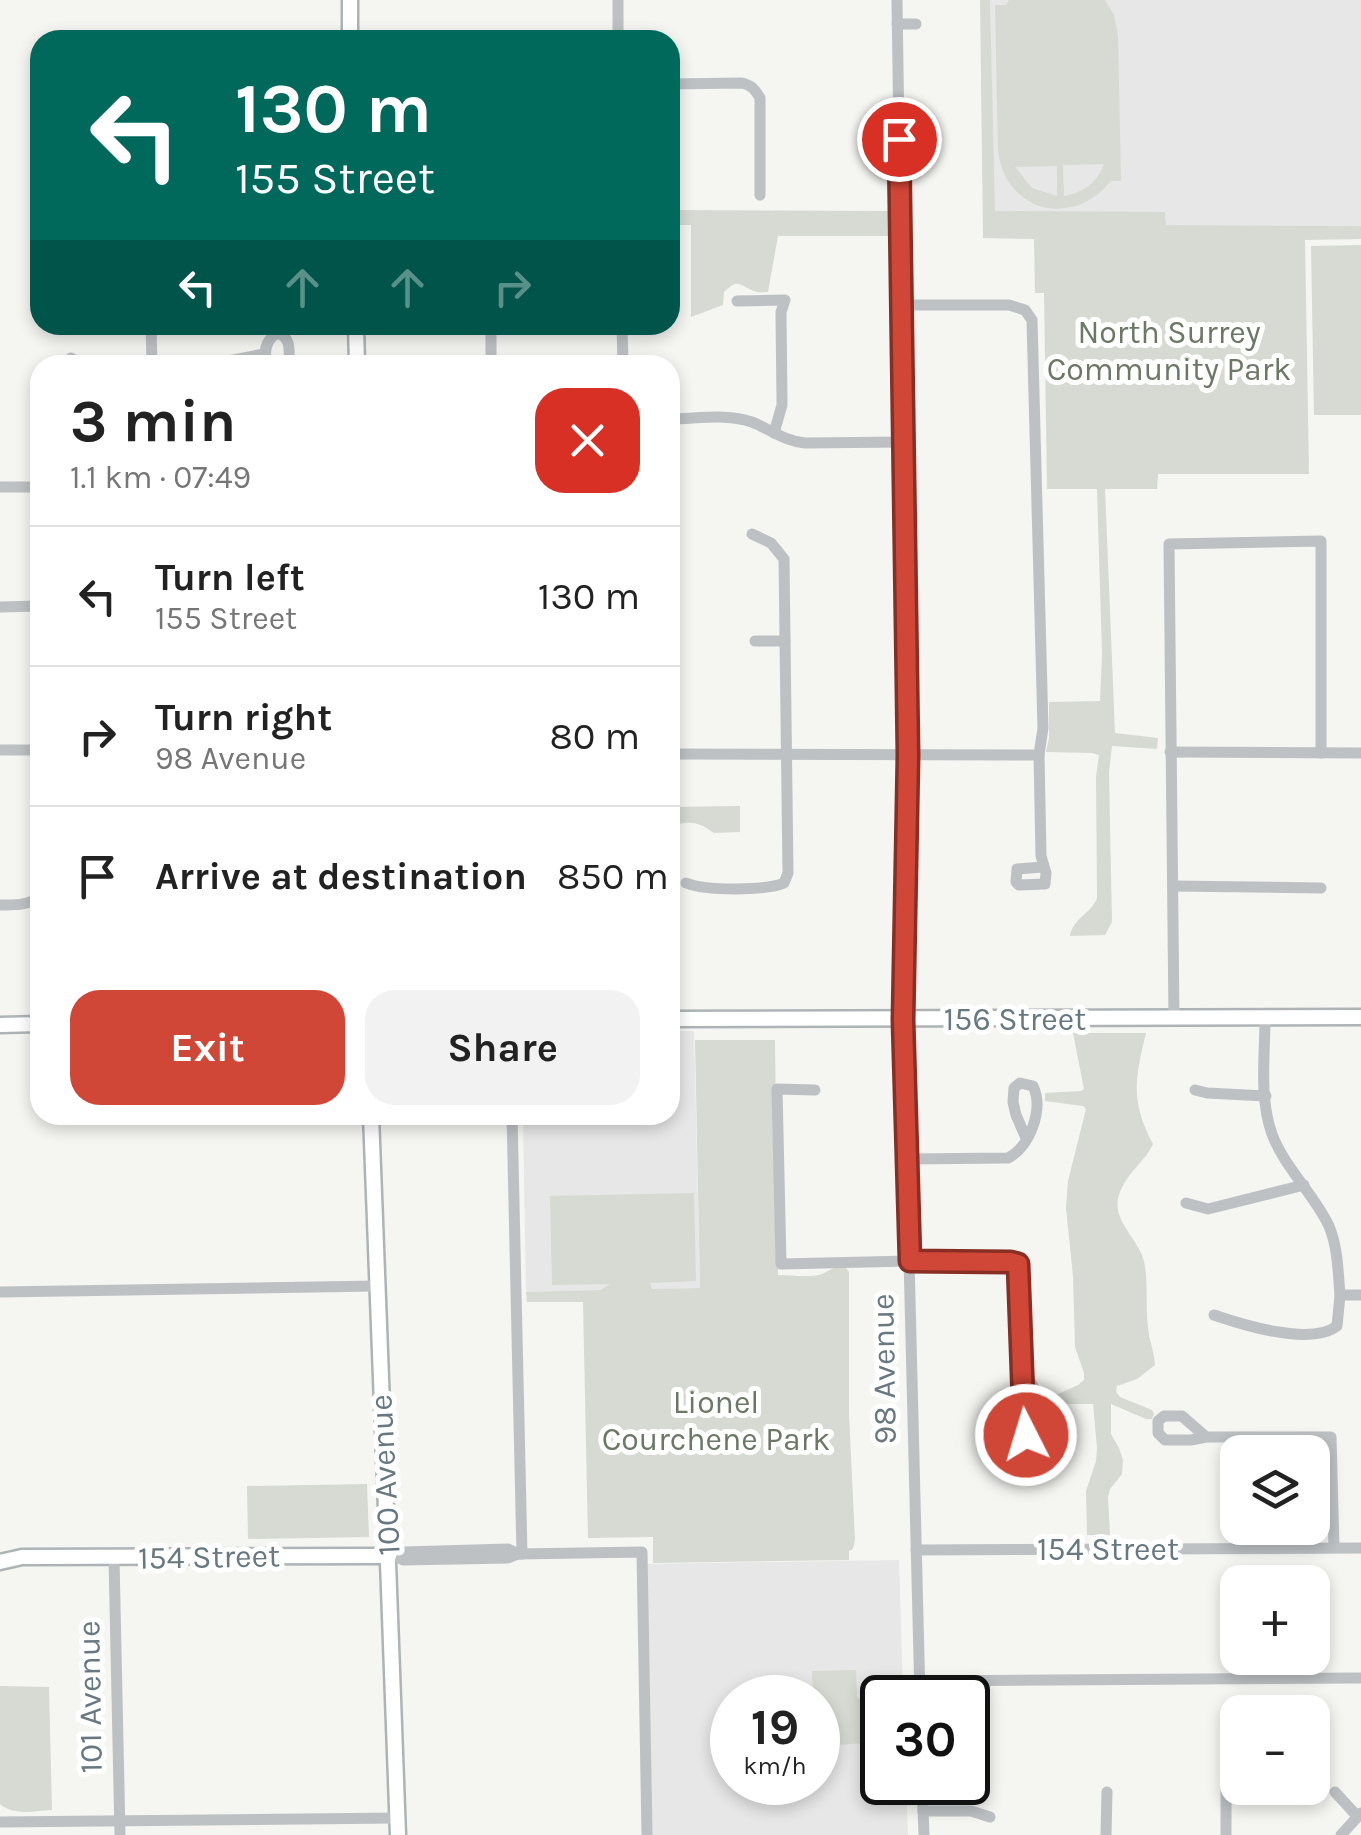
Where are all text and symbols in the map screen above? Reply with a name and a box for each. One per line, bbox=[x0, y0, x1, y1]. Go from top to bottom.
text: 130 m bbox=[235, 68, 432, 150]
icon: left bbox=[70, 70, 200, 200]
pin bbox=[857, 97, 942, 182]
icon: arrive bbox=[872, 112, 927, 167]
text: 155 Street bbox=[235, 152, 435, 204]
icon: left bbox=[170, 260, 225, 315]
icon: ahead bbox=[275, 260, 330, 315]
icon: ahead bbox=[380, 260, 435, 315]
icon: right bbox=[485, 260, 540, 315]
park label: North Surrey Community Park bbox=[1047, 314, 1291, 388]
text: 3 min bbox=[70, 386, 237, 456]
button: close bbox=[535, 388, 640, 493]
text: 1.1 km · 07:49 bbox=[70, 459, 251, 496]
text: Turn left bbox=[155, 555, 305, 600]
icon: left bbox=[70, 569, 125, 624]
text: 130 m bbox=[538, 574, 640, 619]
text: 155 Street bbox=[155, 600, 297, 637]
text: Turn right bbox=[155, 695, 332, 740]
icon: right bbox=[70, 709, 125, 764]
text: 80 m bbox=[550, 714, 640, 759]
text: 98 Avenue bbox=[155, 740, 306, 777]
icon: arrive bbox=[70, 849, 125, 904]
text: Arrive at destination bbox=[155, 854, 527, 899]
text: 850 m bbox=[557, 854, 669, 899]
button: Exit bbox=[70, 990, 345, 1105]
button: Share bbox=[365, 990, 640, 1105]
street label: 156 Street bbox=[944, 1001, 1086, 1038]
street label: 98 Avenue bbox=[864, 1293, 904, 1445]
position arrow bbox=[974, 1383, 1078, 1487]
park label: Lionel Courchene Park bbox=[602, 1384, 830, 1458]
street label: 100 Avenue bbox=[362, 1393, 408, 1557]
map controls bbox=[1220, 1435, 1330, 1805]
button: layers bbox=[1220, 1435, 1330, 1545]
street label: 154 Street bbox=[1037, 1531, 1179, 1568]
street label: 154 Street bbox=[138, 1537, 280, 1577]
button: + bbox=[1220, 1565, 1330, 1675]
street label: 101 Avenue bbox=[70, 1620, 110, 1774]
speed limit sign: 30 bbox=[860, 1675, 990, 1805]
button: − bbox=[1220, 1695, 1330, 1805]
text: 19 bbox=[751, 1698, 799, 1757]
text: km/h bbox=[743, 1751, 807, 1780]

